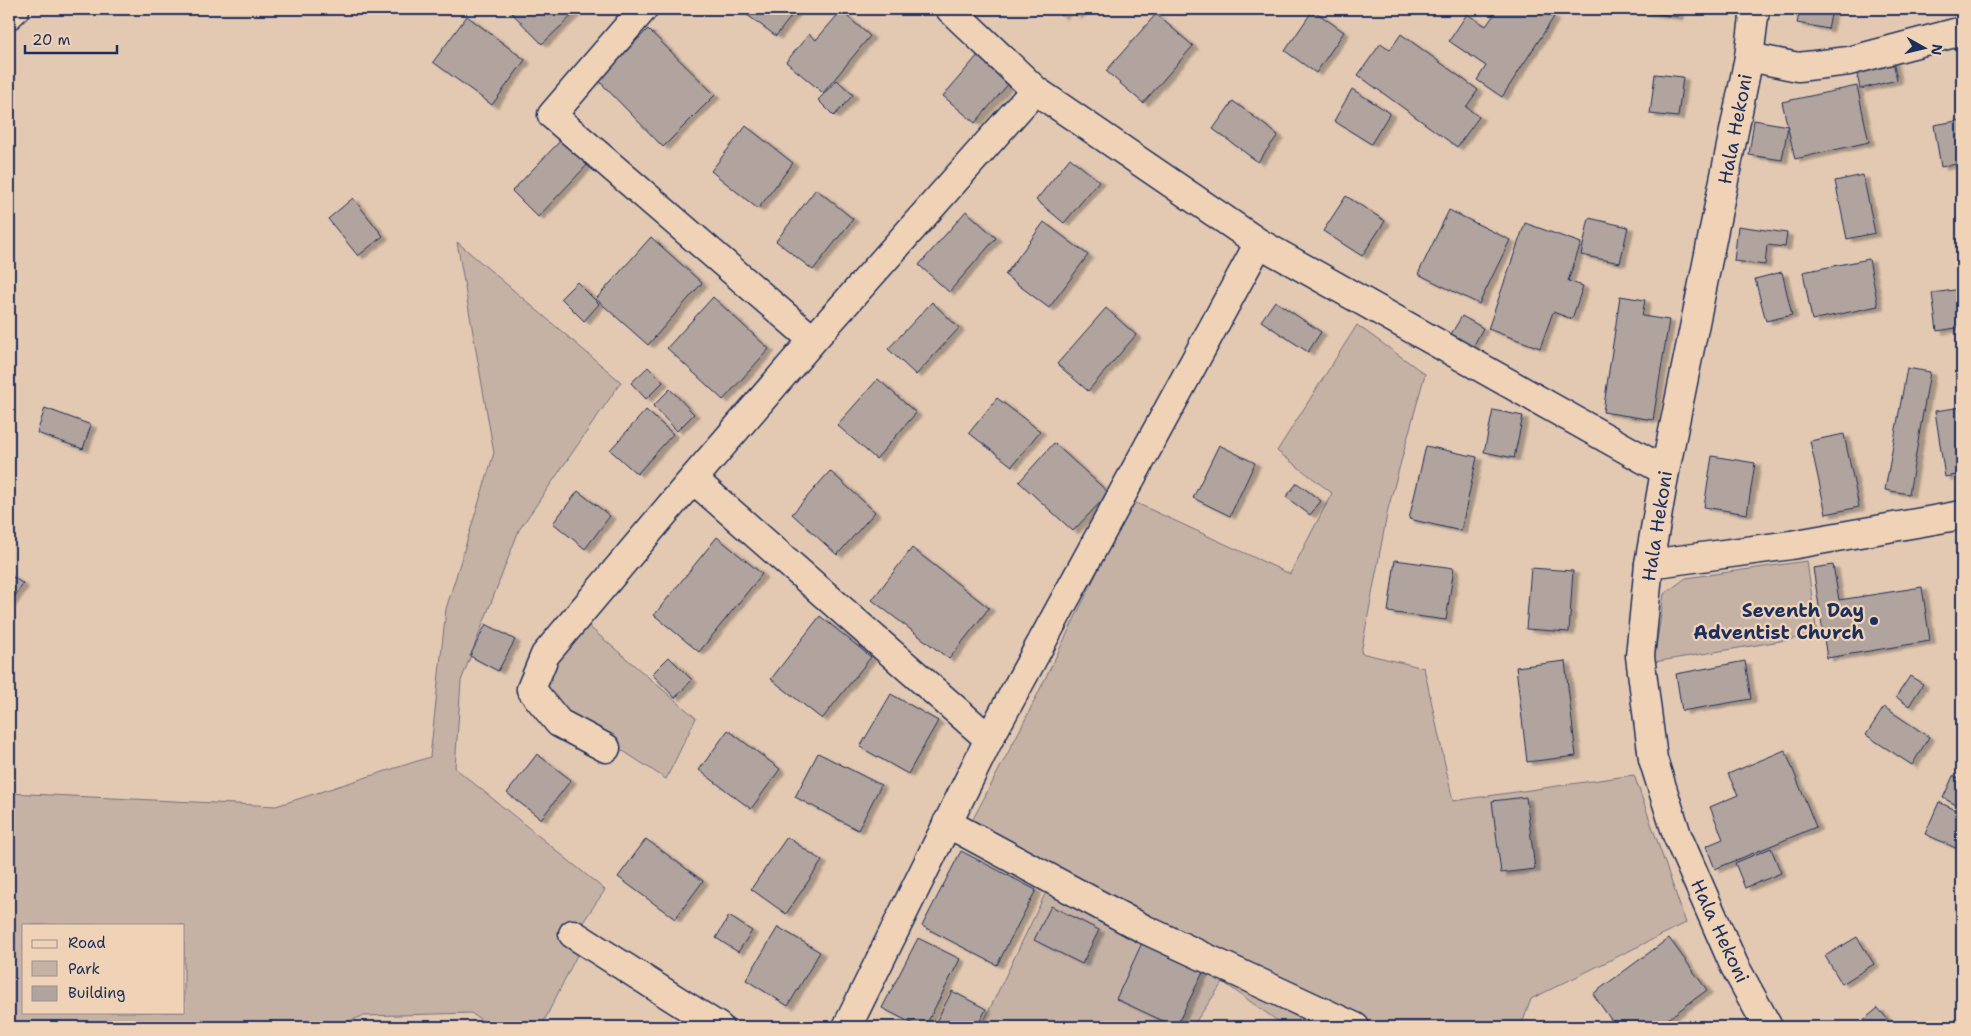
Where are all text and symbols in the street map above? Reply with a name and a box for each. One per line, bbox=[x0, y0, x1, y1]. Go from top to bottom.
scale bar bbox=[25, 22, 118, 54]
north arrow bbox=[1898, 22, 1948, 72]
text: 20 m bbox=[32, 30, 71, 50]
text: N bbox=[1927, 43, 1947, 57]
street label: Hala Hekoni bbox=[1712, 72, 1758, 186]
street label: Hala Hekoni bbox=[1636, 469, 1678, 583]
place label: Seventh Day Adventist Church bbox=[1693, 598, 1864, 645]
marker: Seventh Day Adventist Church bbox=[1868, 615, 1880, 627]
street label: Hala Hekoni bbox=[1685, 875, 1755, 987]
legend bbox=[22, 924, 185, 1014]
text: Road bbox=[68, 933, 106, 953]
text: Park bbox=[68, 959, 100, 979]
text: Building bbox=[68, 983, 125, 1003]

